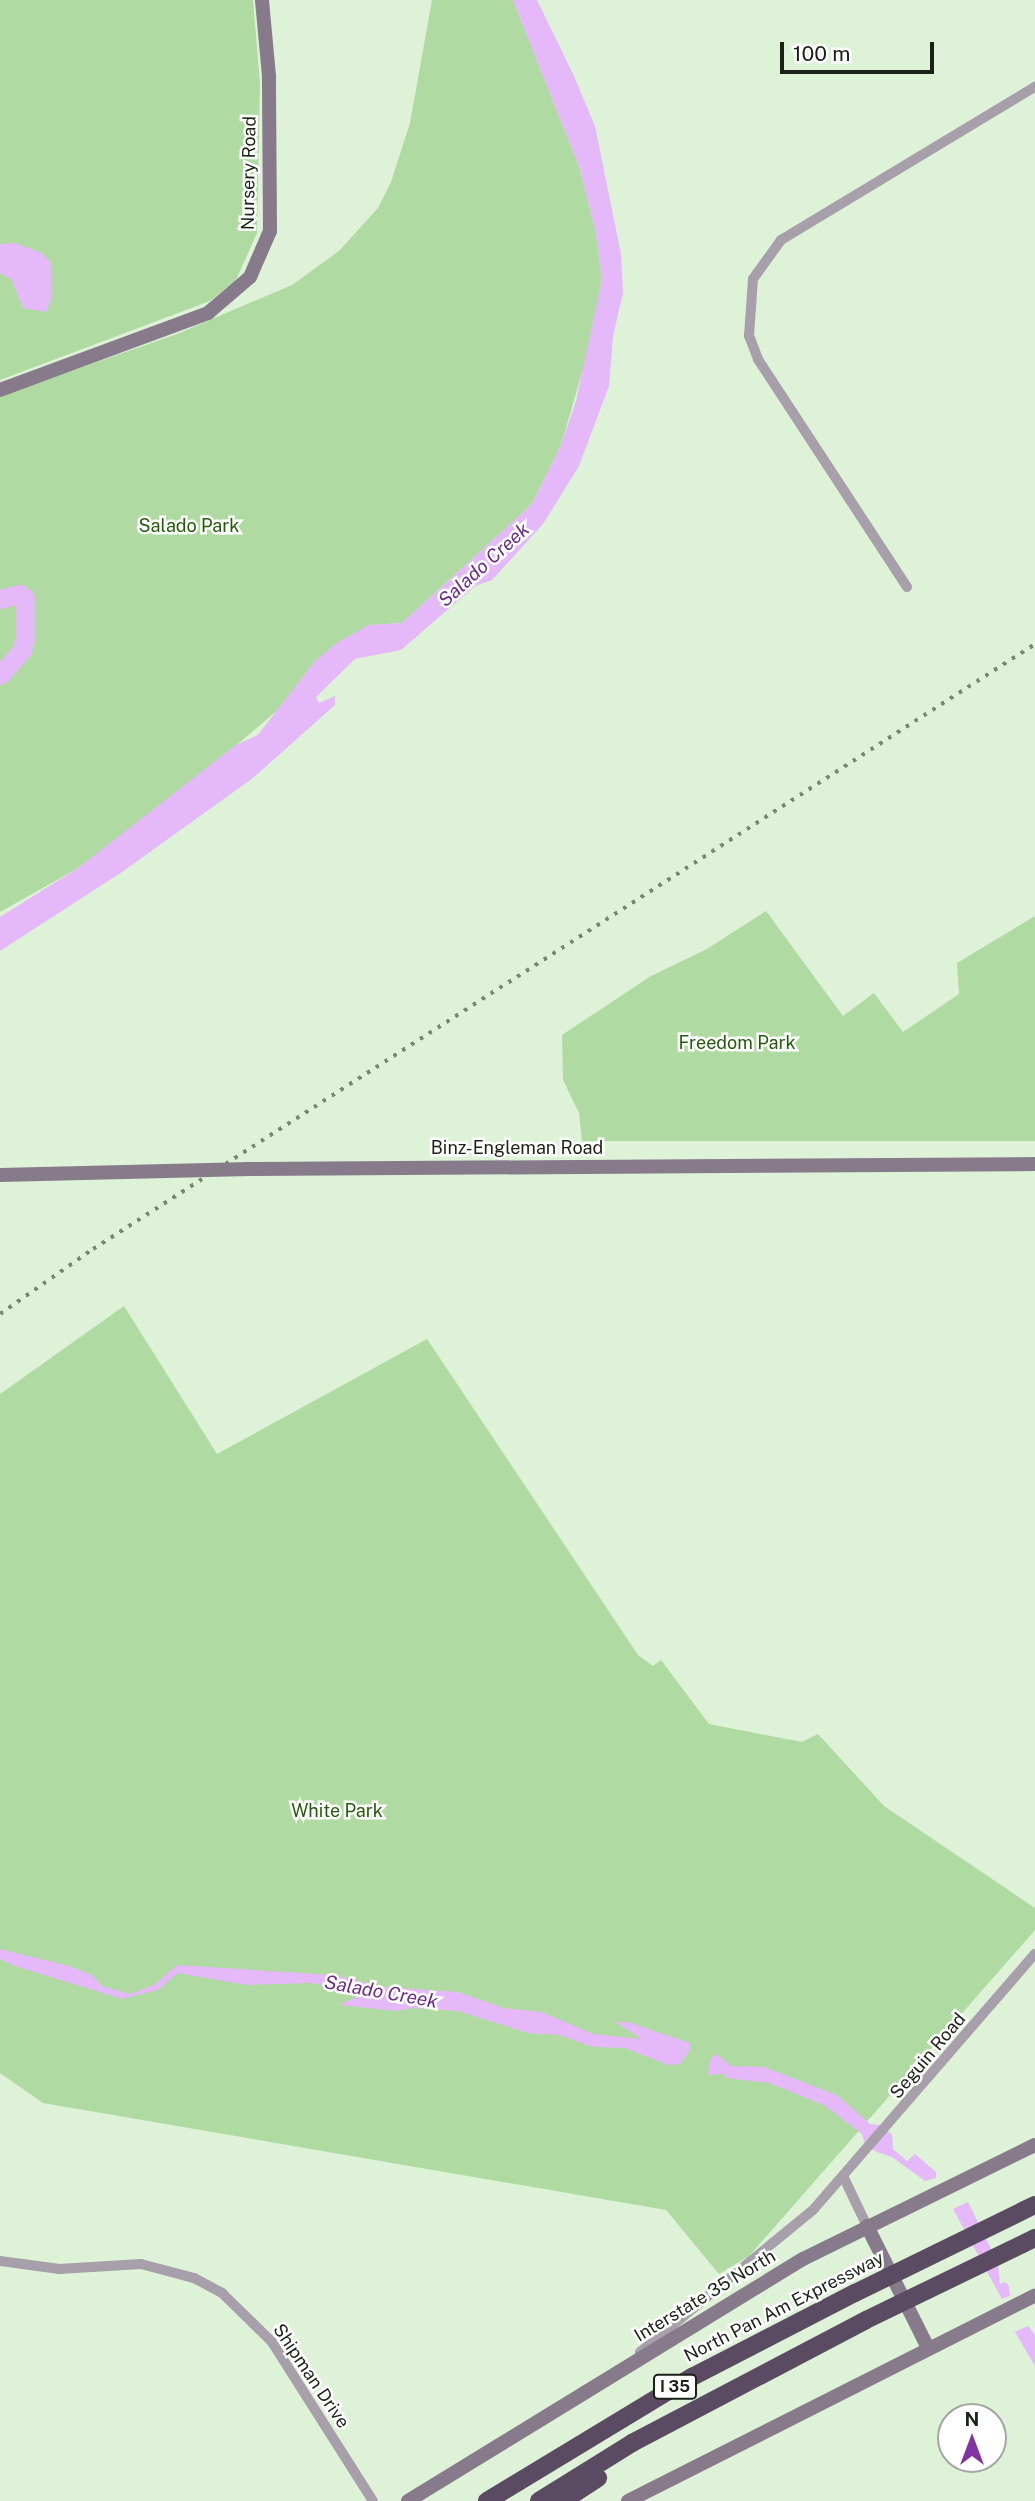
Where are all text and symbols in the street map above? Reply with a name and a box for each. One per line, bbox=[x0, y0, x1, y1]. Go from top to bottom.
scale bar bbox=[783, 28, 937, 72]
text: 100 m bbox=[793, 41, 850, 66]
street label: Nursery Road bbox=[237, 116, 261, 230]
park label: Salado Park bbox=[139, 515, 239, 537]
water label: Salado Creek bbox=[434, 518, 534, 612]
park label: Freedom Park bbox=[678, 1032, 796, 1054]
street label: Binz-Engleman Road bbox=[431, 1137, 603, 1159]
park label: White Park bbox=[291, 1800, 383, 1822]
water label: Salado Creek bbox=[323, 1971, 439, 2013]
street label: Seguin Road bbox=[886, 2009, 970, 2103]
street label: Interstate 35 North bbox=[631, 2245, 779, 2347]
street label: North Pan Am Expressway bbox=[681, 2247, 887, 2367]
street label: Shipman Drive bbox=[268, 2320, 354, 2432]
road number: I 35 bbox=[652, 2374, 698, 2400]
north arrow bbox=[937, 2403, 1007, 2473]
text: N bbox=[965, 2408, 979, 2430]

